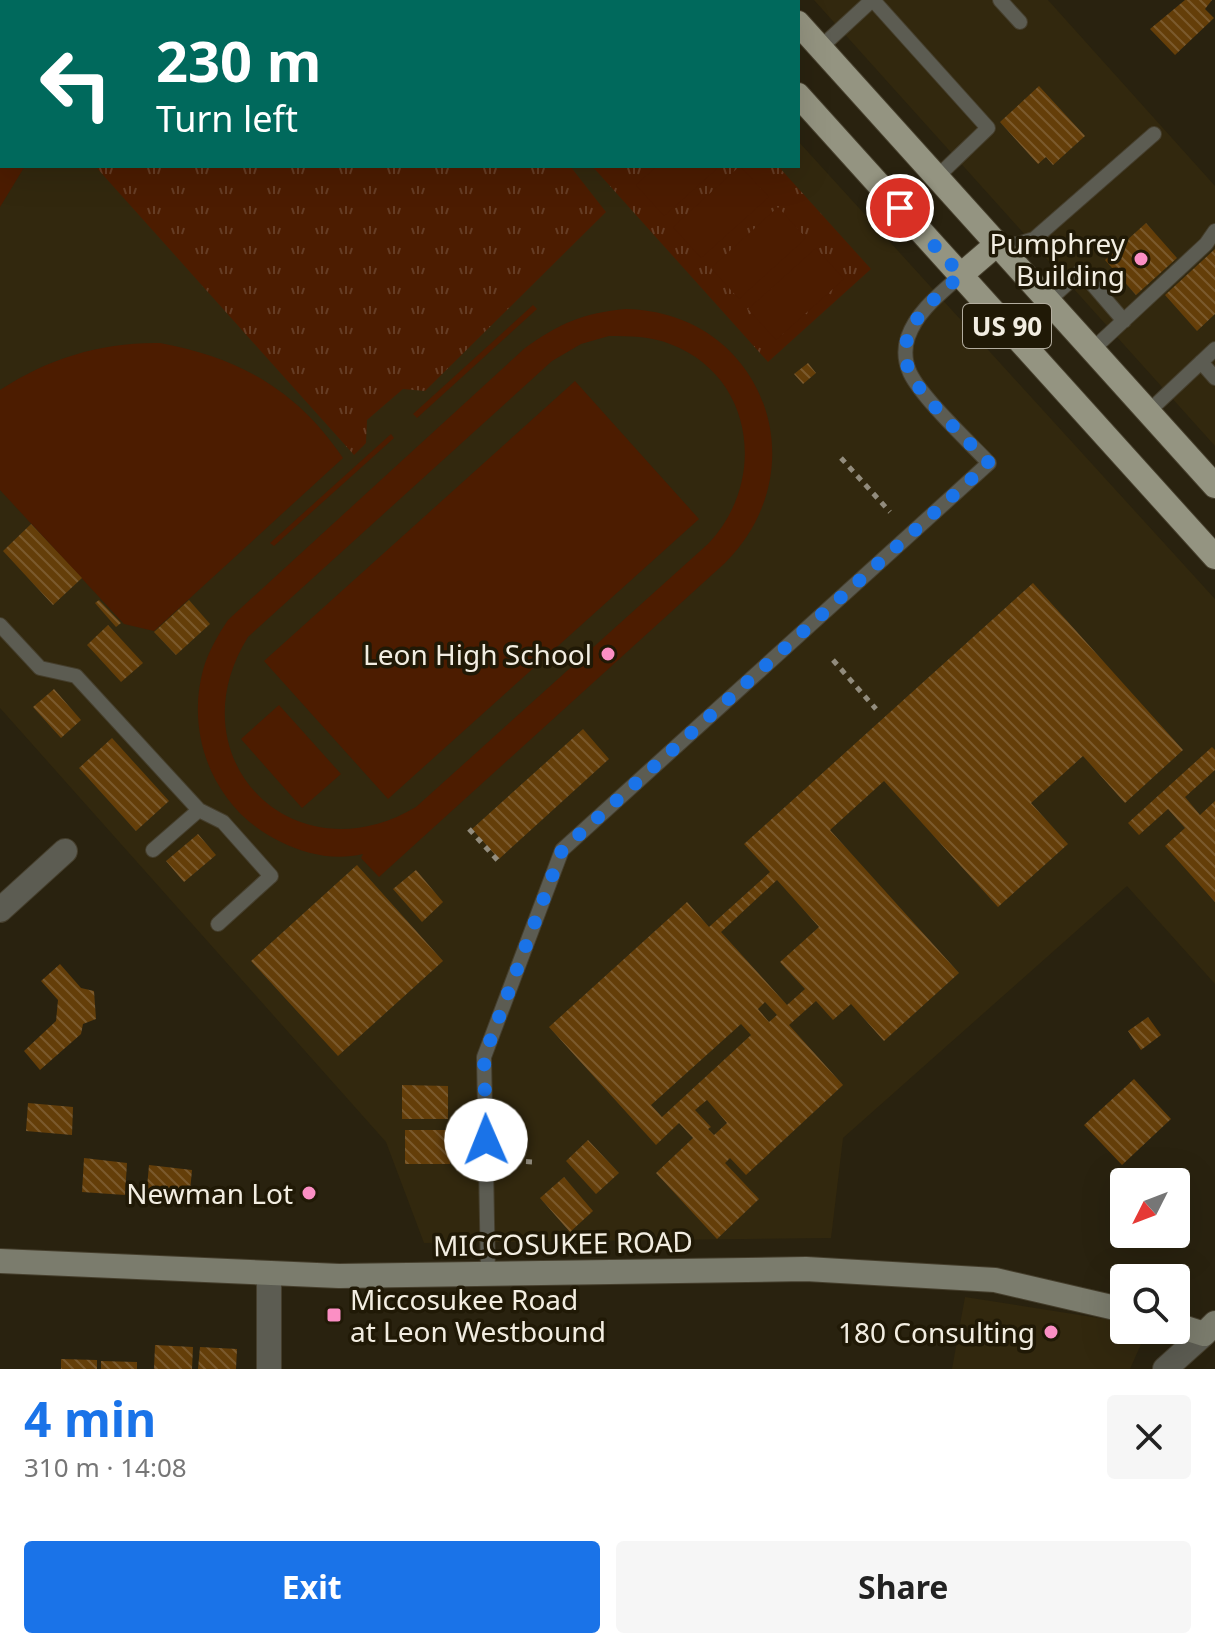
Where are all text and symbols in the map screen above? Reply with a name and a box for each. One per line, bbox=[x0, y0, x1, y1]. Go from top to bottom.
text: 230 m bbox=[156, 22, 321, 98]
icon: left bbox=[24, 32, 128, 136]
text: Turn left bbox=[156, 94, 298, 143]
pin bbox=[866, 174, 934, 242]
icon: arrive bbox=[878, 186, 922, 230]
place label: Pumphrey Building bbox=[990, 224, 1126, 294]
marker: Pumphrey Building bbox=[1132, 250, 1150, 268]
road number: US 90 bbox=[963, 304, 1051, 348]
place label: Leon High School bbox=[363, 635, 592, 673]
marker: Leon High School bbox=[599, 645, 617, 663]
position arrow bbox=[444, 1098, 528, 1182]
north arrow bbox=[1110, 1168, 1190, 1248]
map controls bbox=[1110, 1168, 1190, 1344]
place label: Newman Lot bbox=[126, 1174, 293, 1212]
marker: Newman Lot bbox=[300, 1184, 318, 1202]
street label: MICCOSUKEE ROAD bbox=[433, 1222, 693, 1264]
button: search bbox=[1110, 1264, 1190, 1344]
place label: Miccosukee Road at Leon Westbound bbox=[350, 1280, 606, 1350]
marker: Miccosukee Road at Leon Westbound bbox=[325, 1306, 343, 1324]
place label: 180 Consulting bbox=[838, 1313, 1035, 1351]
marker: 180 Consulting bbox=[1042, 1323, 1060, 1341]
text: 4 min bbox=[24, 1386, 156, 1451]
button: close bbox=[1107, 1395, 1191, 1479]
text: 310 m · 14:08 bbox=[24, 1449, 187, 1485]
button: Exit bbox=[24, 1541, 600, 1633]
button: Share bbox=[616, 1541, 1191, 1633]

